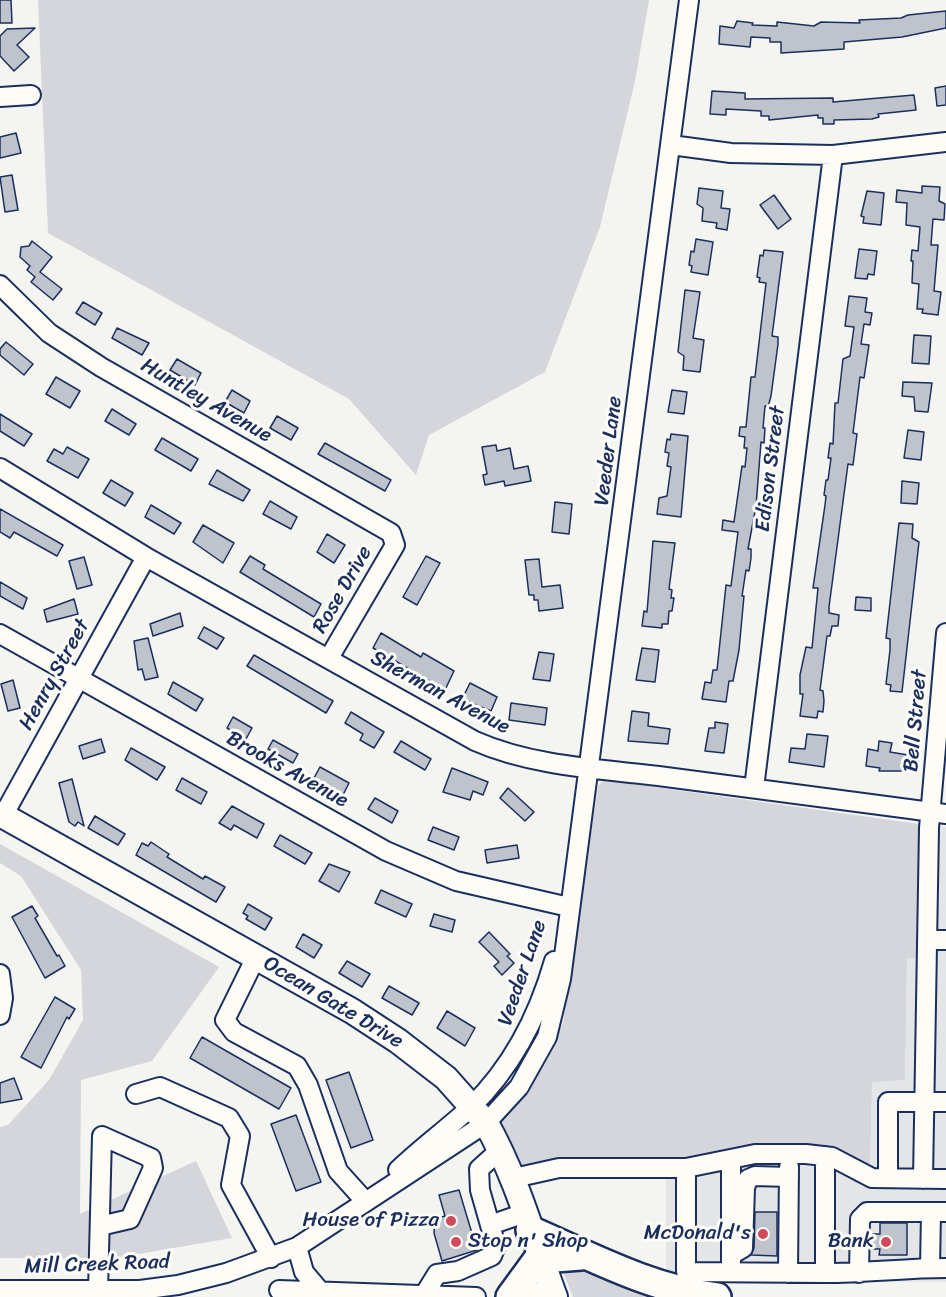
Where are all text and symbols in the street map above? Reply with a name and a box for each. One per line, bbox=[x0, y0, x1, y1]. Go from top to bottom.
street label: Huntley Avenue bbox=[136, 353, 276, 449]
street label: Veeder Lane bbox=[590, 395, 628, 507]
street label: Edison Street bbox=[751, 405, 791, 533]
street label: Rose Drive bbox=[308, 542, 378, 638]
street label: Henry Street bbox=[14, 615, 96, 735]
street label: Sherman Avenue bbox=[366, 646, 514, 740]
street label: Bell Street bbox=[899, 669, 933, 773]
street label: Brooks Avenue bbox=[222, 726, 352, 814]
street label: Veeder Lane bbox=[493, 917, 553, 1029]
street label: Ocean Gate Drive bbox=[258, 951, 408, 1055]
place label: House of Pizza bbox=[303, 1208, 439, 1234]
marker: House of Pizza bbox=[444, 1214, 458, 1228]
place label: McDonald's bbox=[644, 1221, 751, 1247]
marker: McDonald's bbox=[756, 1227, 770, 1241]
place label: Stop n' Shop bbox=[468, 1229, 588, 1255]
place label: Bank bbox=[828, 1229, 874, 1255]
marker: Stop n' Shop bbox=[449, 1235, 463, 1249]
marker: Bank bbox=[879, 1235, 893, 1249]
street label: Mill Creek Road bbox=[24, 1250, 170, 1280]

